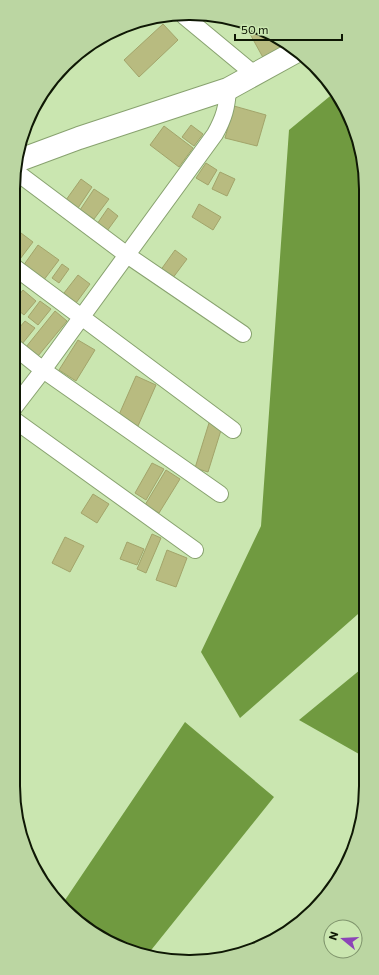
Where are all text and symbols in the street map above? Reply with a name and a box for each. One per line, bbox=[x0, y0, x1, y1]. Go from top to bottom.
scale bar bbox=[235, 16, 342, 42]
text: 50 m bbox=[241, 22, 269, 36]
north arrow bbox=[323, 919, 363, 959]
text: N bbox=[326, 930, 340, 942]

